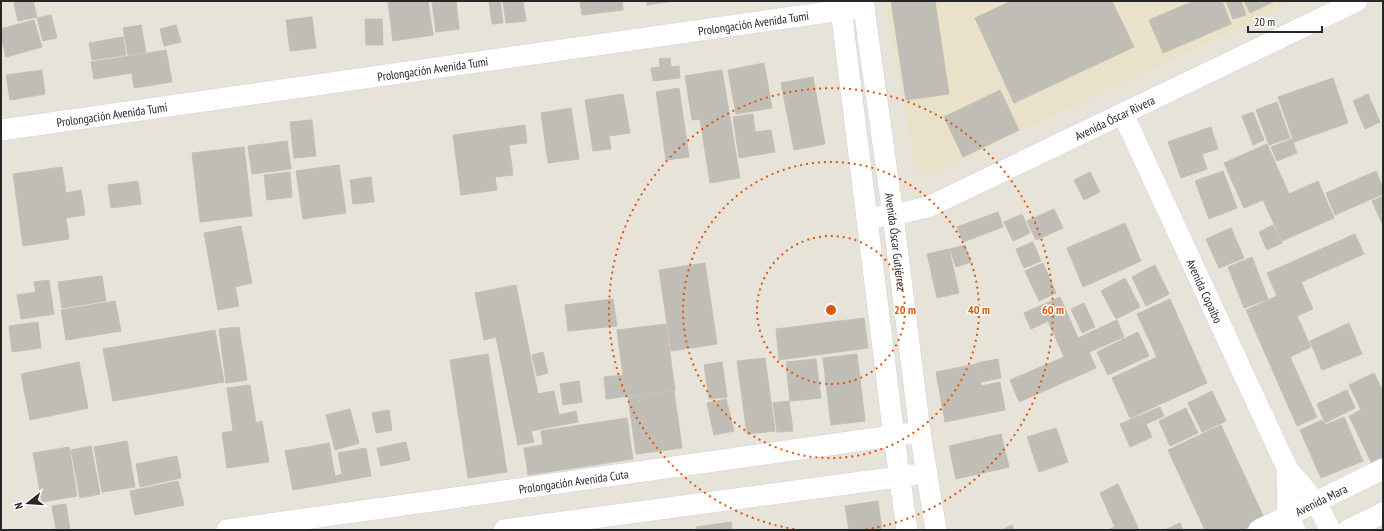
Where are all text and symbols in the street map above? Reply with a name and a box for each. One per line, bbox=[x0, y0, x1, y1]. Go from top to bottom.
street label: Prolongación Avenida Tumi bbox=[697, 7, 810, 38]
scale bar bbox=[1248, 8, 1322, 34]
text: 20 m bbox=[1254, 14, 1275, 29]
street label: Prolongación Avenida Tumi bbox=[376, 53, 489, 84]
street label: Avenida Óscar Rivera bbox=[1072, 92, 1157, 143]
street label: Prolongación Avenida Tumi bbox=[56, 99, 168, 129]
street label: Avenida Óscar Gutiérrez bbox=[882, 192, 910, 292]
street label: Avenida Copaibo bbox=[1184, 257, 1226, 325]
text: 20 m bbox=[894, 302, 916, 317]
text: 40 m bbox=[968, 302, 990, 317]
text: 60 m bbox=[1042, 302, 1064, 317]
centre of rings bbox=[824, 303, 838, 317]
street label: Prolongación Avenida Cuta bbox=[518, 466, 630, 496]
street label: Avenida Mara bbox=[1292, 480, 1350, 519]
north arrow bbox=[8, 483, 48, 523]
text: N bbox=[11, 501, 26, 511]

